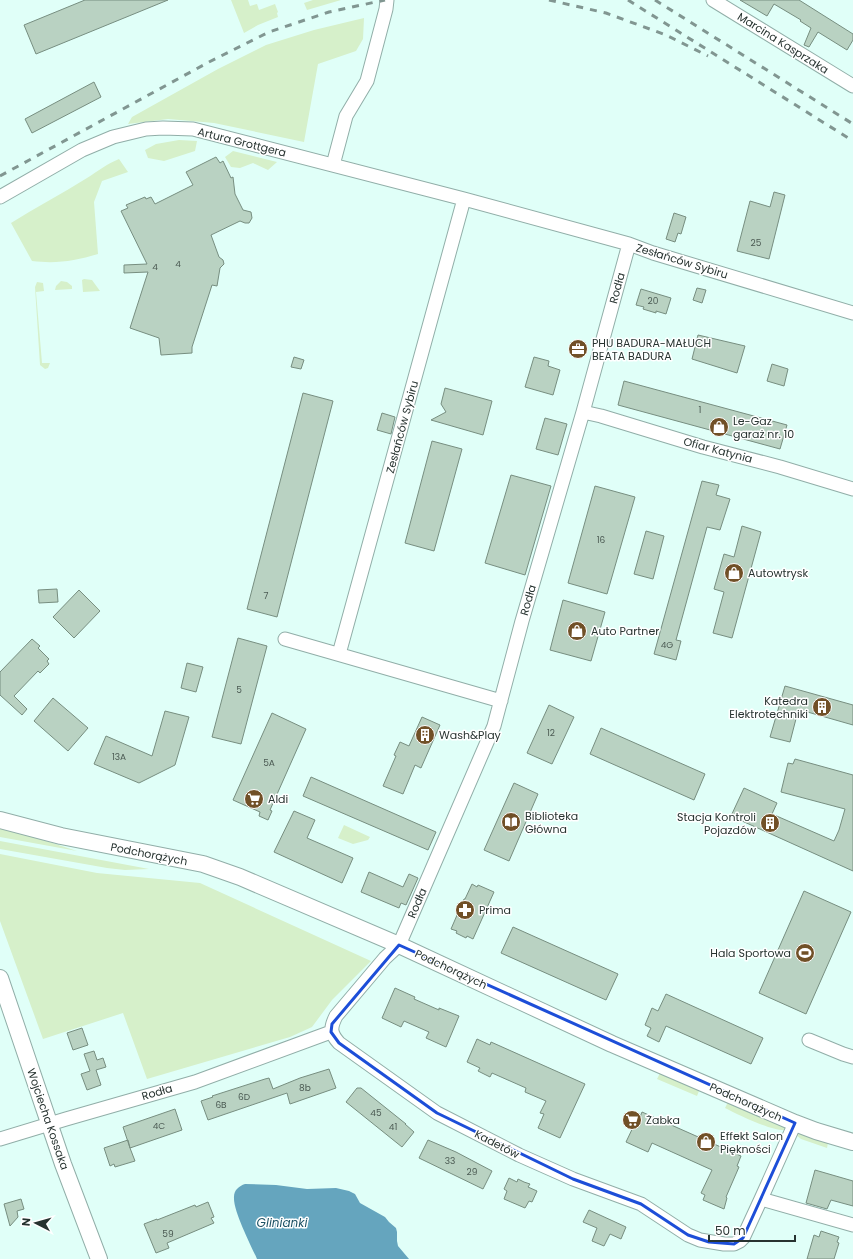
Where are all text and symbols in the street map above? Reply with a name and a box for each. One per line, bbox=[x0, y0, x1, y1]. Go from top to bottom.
street label: Marcina Kasprzaka bbox=[734, 8, 832, 78]
street label: Artura Grottgera bbox=[196, 123, 288, 161]
house number: 25 bbox=[751, 237, 762, 249]
street label: Zesłańców Sybiru bbox=[634, 239, 730, 283]
house number: 4 bbox=[175, 258, 181, 270]
house number: 4 bbox=[152, 261, 158, 273]
street label: Rodła bbox=[605, 271, 629, 305]
house number: 20 bbox=[648, 295, 659, 307]
place label: PHU BADURA-MAŁUCH BEATA BADURA bbox=[592, 335, 711, 364]
office icon: PHU BADURA-MAŁUCH BEATA BADURA bbox=[567, 338, 589, 360]
street label: Zesłańców Sybiru bbox=[382, 379, 422, 475]
house number: 1 bbox=[699, 404, 702, 416]
place label: Le-Gaz garaż nr. 10 bbox=[733, 413, 794, 442]
shop icon: Le-Gaz garaż nr. 10 bbox=[708, 416, 730, 438]
street label: Ofiar Katynia bbox=[682, 433, 754, 467]
house number: 16 bbox=[597, 534, 606, 546]
shop icon: Autowtrysk bbox=[723, 562, 745, 584]
place label: Autowtrysk bbox=[748, 565, 809, 581]
street label: Rodła bbox=[516, 583, 540, 617]
house number: 7 bbox=[264, 590, 269, 602]
shop icon: Auto Partner bbox=[566, 620, 588, 642]
place label: Auto Partner bbox=[591, 623, 659, 639]
house number: 4G bbox=[661, 639, 673, 651]
house number: 5 bbox=[236, 684, 242, 696]
place label: Katedra Elektrotechniki bbox=[729, 693, 808, 722]
building icon: Katedra Elektrotechniki bbox=[811, 696, 833, 718]
building icon: Wash&Play bbox=[414, 724, 436, 746]
place label: Wash&Play bbox=[439, 727, 502, 743]
house number: 12 bbox=[547, 727, 555, 739]
house number: 13A bbox=[112, 751, 126, 763]
house number: 5A bbox=[263, 757, 275, 769]
supermarket icon: Aldi bbox=[243, 788, 265, 810]
place label: Aldi bbox=[268, 791, 289, 807]
place label: Biblioteka Główna bbox=[525, 808, 578, 837]
place label: Stacja Kontroli Pojazdów bbox=[677, 809, 756, 838]
library icon: Biblioteka Główna bbox=[500, 811, 522, 833]
building icon: Stacja Kontroli Pojazdów bbox=[759, 812, 781, 834]
street label: Podchorążych bbox=[109, 839, 189, 869]
street label: Rodła bbox=[404, 885, 430, 921]
pharmacy icon: Prima bbox=[454, 899, 476, 921]
place label: Prima bbox=[479, 902, 511, 918]
sports icon: Hala Sportowa bbox=[794, 942, 816, 964]
street label: Podchorążych bbox=[412, 945, 490, 993]
place label: Hala Sportowa bbox=[710, 945, 791, 961]
street label: Wojciecha Kossaka bbox=[23, 1066, 73, 1172]
street label: Podchorążych bbox=[707, 1079, 785, 1125]
street label: Rodła bbox=[140, 1080, 174, 1104]
house number: 8b bbox=[299, 1082, 311, 1094]
house number: 6D bbox=[238, 1091, 250, 1103]
house number: 6B bbox=[215, 1099, 227, 1111]
house number: 45 bbox=[370, 1107, 382, 1119]
supermarket icon: Żabka bbox=[621, 1109, 643, 1131]
place label: Żabka bbox=[646, 1112, 680, 1128]
house number: 4C bbox=[153, 1120, 165, 1132]
house number: 41 bbox=[389, 1121, 397, 1133]
street label: Kadetów bbox=[472, 1126, 522, 1162]
place label: Effekt Salon Piękności bbox=[720, 1128, 783, 1157]
shop icon: Effekt Salon Piękności bbox=[695, 1131, 717, 1153]
house number: 33 bbox=[445, 1155, 455, 1167]
house number: 29 bbox=[467, 1166, 478, 1178]
north arrow bbox=[16, 1203, 56, 1243]
water label: Glinianki bbox=[257, 1214, 308, 1231]
text: N bbox=[18, 1217, 34, 1227]
scale bar bbox=[709, 1217, 795, 1243]
text: 50 m bbox=[715, 1222, 746, 1239]
house number: 59 bbox=[162, 1228, 174, 1240]

